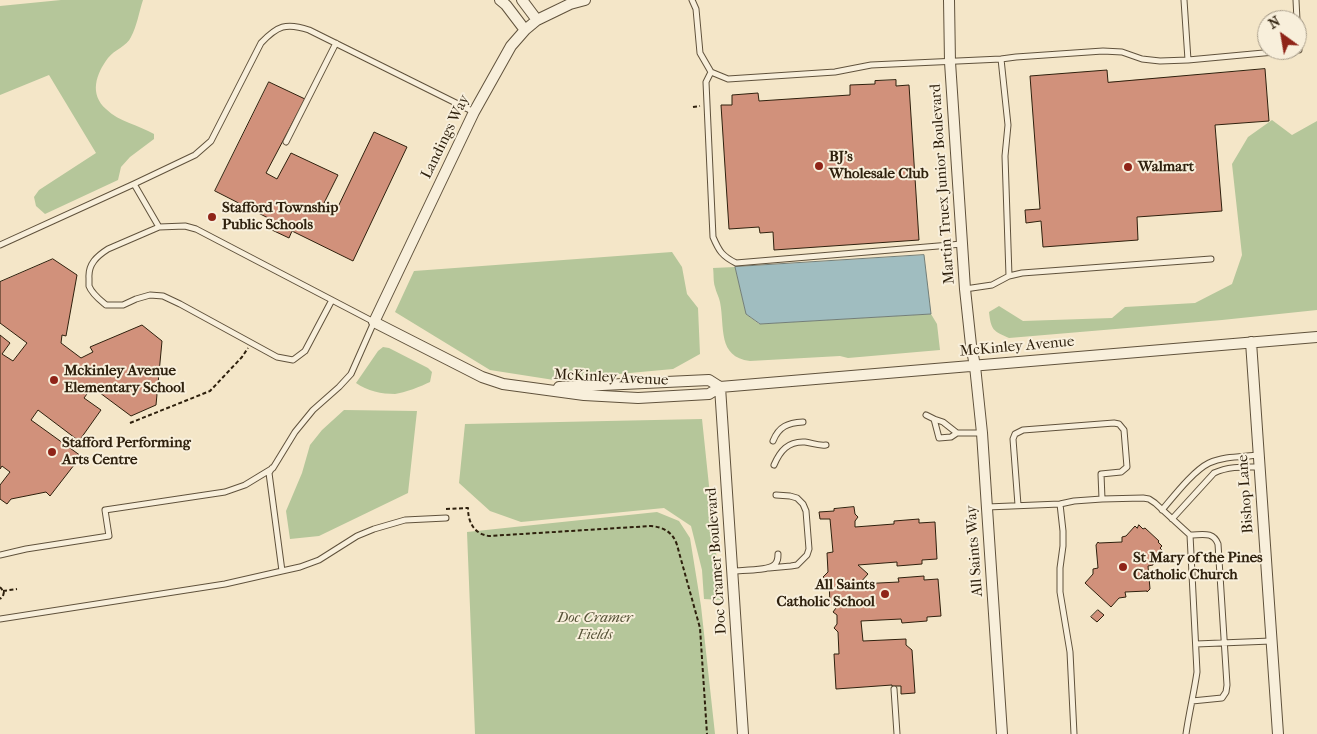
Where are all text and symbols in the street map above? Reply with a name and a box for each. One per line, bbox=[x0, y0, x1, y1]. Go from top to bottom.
north arrow bbox=[1257, 10, 1307, 60]
text: N bbox=[1265, 13, 1283, 33]
street label: Martin Truex Junior Boulevard bbox=[927, 83, 959, 285]
street label: Landings Way bbox=[418, 92, 474, 182]
place label: BJ's Wholesale Club bbox=[829, 148, 929, 183]
place label: Walmart bbox=[1138, 158, 1194, 176]
marker: BJ's Wholesale Club bbox=[813, 160, 825, 172]
marker: Walmart bbox=[1122, 161, 1134, 173]
place label: Stafford Township Public Schools bbox=[222, 199, 338, 234]
marker: Stafford Township Public Schools bbox=[206, 211, 218, 223]
street label: McKinley Avenue bbox=[959, 333, 1075, 361]
place label: Mckinley Avenue Elementary School bbox=[64, 362, 185, 397]
street label: McKinley Avenue bbox=[553, 366, 669, 390]
marker: Mckinley Avenue Elementary School bbox=[48, 374, 60, 386]
place label: Stafford Performing Arts Centre bbox=[62, 434, 191, 469]
marker: Stafford Performing Arts Centre bbox=[46, 446, 58, 458]
street label: Bishop Lane bbox=[1234, 454, 1258, 534]
street label: Doc Cramer Boulevard bbox=[703, 487, 731, 635]
street label: All Saints Way bbox=[963, 505, 987, 597]
place label: St Mary of the Pines Catholic Church bbox=[1133, 549, 1263, 584]
marker: St Mary of the Pines Catholic Church bbox=[1117, 561, 1129, 573]
place label: All Saints Catholic School bbox=[777, 576, 875, 611]
marker: All Saints Catholic School bbox=[879, 588, 891, 600]
park label: Doc Cramer Fields bbox=[557, 609, 633, 644]

